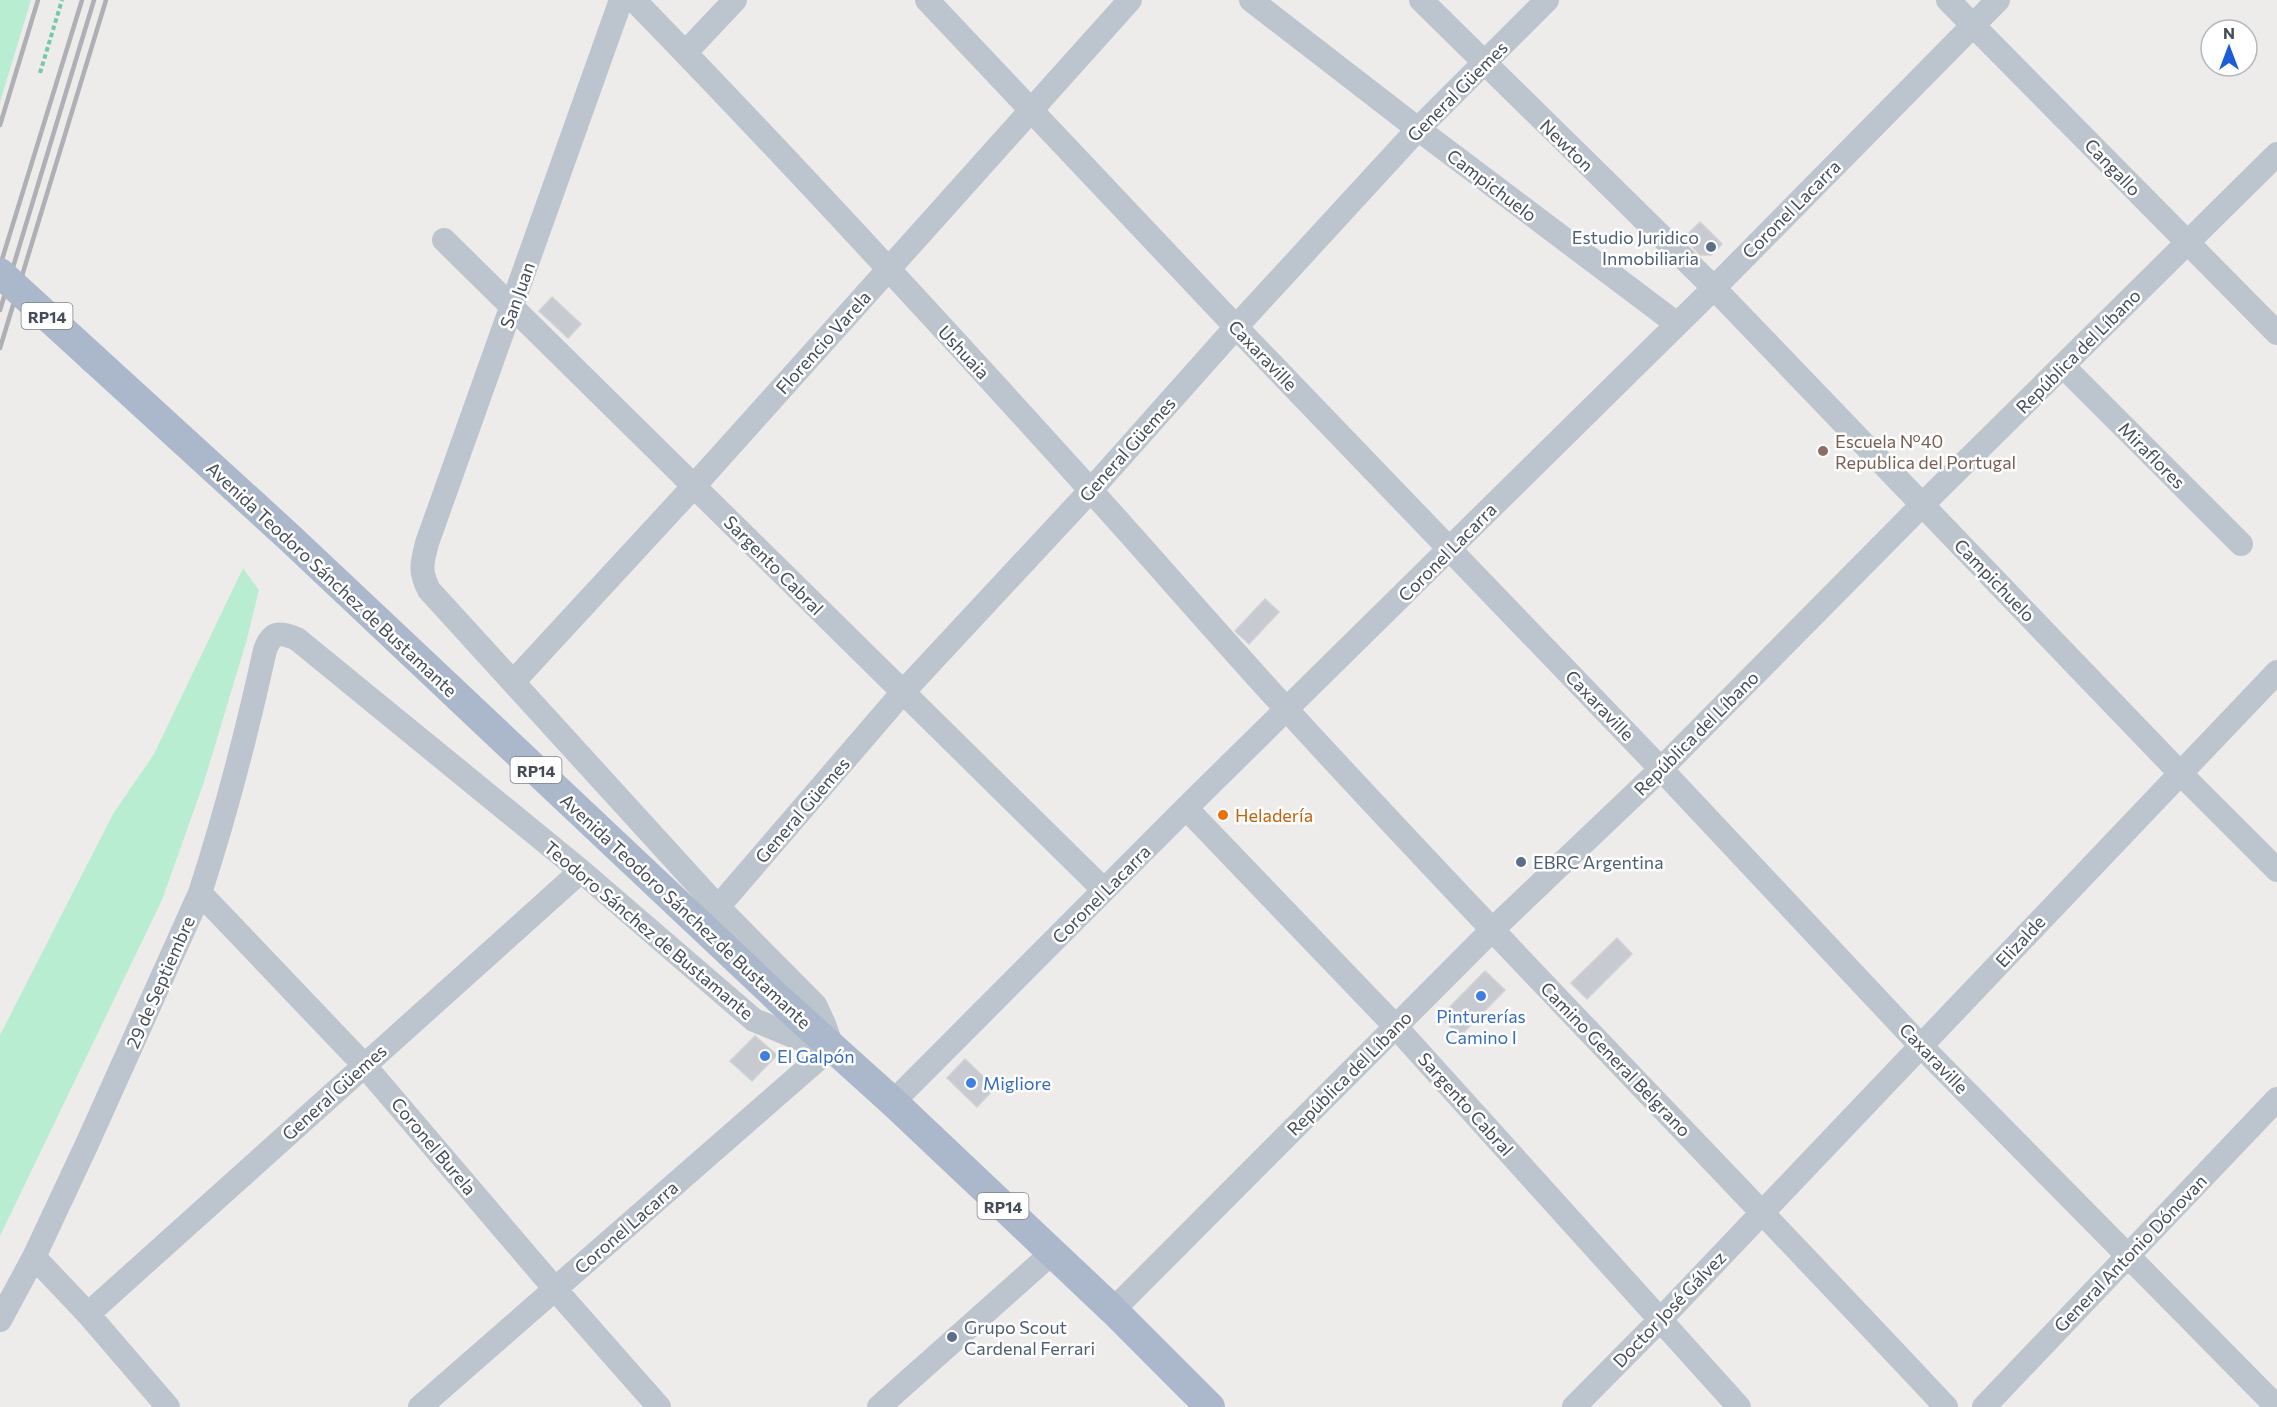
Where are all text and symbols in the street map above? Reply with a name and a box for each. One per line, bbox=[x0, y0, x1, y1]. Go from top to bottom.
north arrow bbox=[2199, 18, 2259, 78]
text: N bbox=[2223, 23, 2235, 42]
street label: General Güemes bbox=[1402, 36, 1512, 146]
street label: Newton bbox=[1536, 114, 1598, 176]
street label: Cangallo bbox=[2080, 134, 2146, 200]
street label: Campichuelo bbox=[1443, 144, 1541, 226]
street label: Coronel Lacarra bbox=[1737, 155, 1845, 263]
place label: Estudio Juridico Inmobiliaria bbox=[1572, 226, 1699, 269]
marker: Estudio Juridico Inmobiliaria bbox=[1704, 240, 1718, 254]
street label: San Juan bbox=[495, 259, 539, 331]
street label: República del Líbano bbox=[2011, 284, 2145, 418]
street label: Florencio Varela bbox=[771, 286, 875, 398]
road number: RP14 bbox=[22, 303, 72, 329]
street label: Caxaraville bbox=[1224, 315, 1302, 395]
street label: Ushuaia bbox=[934, 321, 994, 383]
street label: General Güemes bbox=[1074, 392, 1180, 506]
street label: Miraflores bbox=[2114, 417, 2190, 493]
place label: Escuela Nº40 Republica del Portugal bbox=[1835, 430, 2016, 473]
marker: Escuela Nº40 Republica del Portugal bbox=[1816, 444, 1830, 458]
street label: Avenida Teodoro Sánchez de Bustamante bbox=[202, 457, 462, 701]
street label: Coronel Lacarra bbox=[1393, 498, 1501, 606]
street label: Sargento Cabral bbox=[720, 511, 828, 619]
street label: Campichuelo bbox=[1950, 534, 2040, 626]
street label: Caxaraville bbox=[1561, 665, 1639, 745]
street label: República del Líbano bbox=[1629, 666, 1763, 800]
street label: General Güemes bbox=[750, 753, 854, 867]
road number: RP14 bbox=[510, 757, 562, 783]
street label: Avenida Teodoro Sánchez de Bustamante bbox=[556, 789, 816, 1033]
place label: Heladería bbox=[1235, 804, 1313, 826]
marker: Heladería bbox=[1216, 808, 1230, 822]
street label: Teodoro Sánchez de Bustamante bbox=[540, 836, 758, 1024]
street label: Coronel Lacarra bbox=[1047, 840, 1155, 948]
place label: EBRC Argentina bbox=[1533, 851, 1664, 873]
marker: EBRC Argentina bbox=[1514, 855, 1528, 869]
street label: Elizalde bbox=[1991, 911, 2049, 971]
street label: 29 de Septiembre bbox=[121, 912, 199, 1052]
street label: Camino General Belgrano bbox=[1536, 977, 1696, 1141]
marker: Pinturerías Camino I bbox=[1474, 989, 1488, 1003]
place label: Pinturerías Camino I bbox=[1436, 1005, 1526, 1048]
street label: República del Líbano bbox=[1282, 1006, 1416, 1140]
street label: Caxaraville bbox=[1895, 1018, 1973, 1098]
street label: General Güemes bbox=[277, 1039, 391, 1145]
place label: El Galpón bbox=[777, 1045, 855, 1067]
street label: Sargento Cabral bbox=[1414, 1048, 1518, 1160]
marker: El Galpón bbox=[758, 1049, 772, 1063]
place label: Migliore bbox=[983, 1072, 1051, 1094]
marker: Migliore bbox=[964, 1076, 978, 1090]
street label: Coronel Burela bbox=[387, 1093, 481, 1199]
street label: General Antonio Dónovan bbox=[2049, 1170, 2211, 1336]
street label: Coronel Lacarra bbox=[570, 1176, 682, 1278]
road number: RP14 bbox=[978, 1193, 1028, 1219]
street label: Doctor José Gálvez bbox=[1608, 1246, 1730, 1372]
place label: Grupo Scout Cardenal Ferrari bbox=[964, 1316, 1095, 1359]
marker: Grupo Scout Cardenal Ferrari bbox=[945, 1330, 959, 1344]

